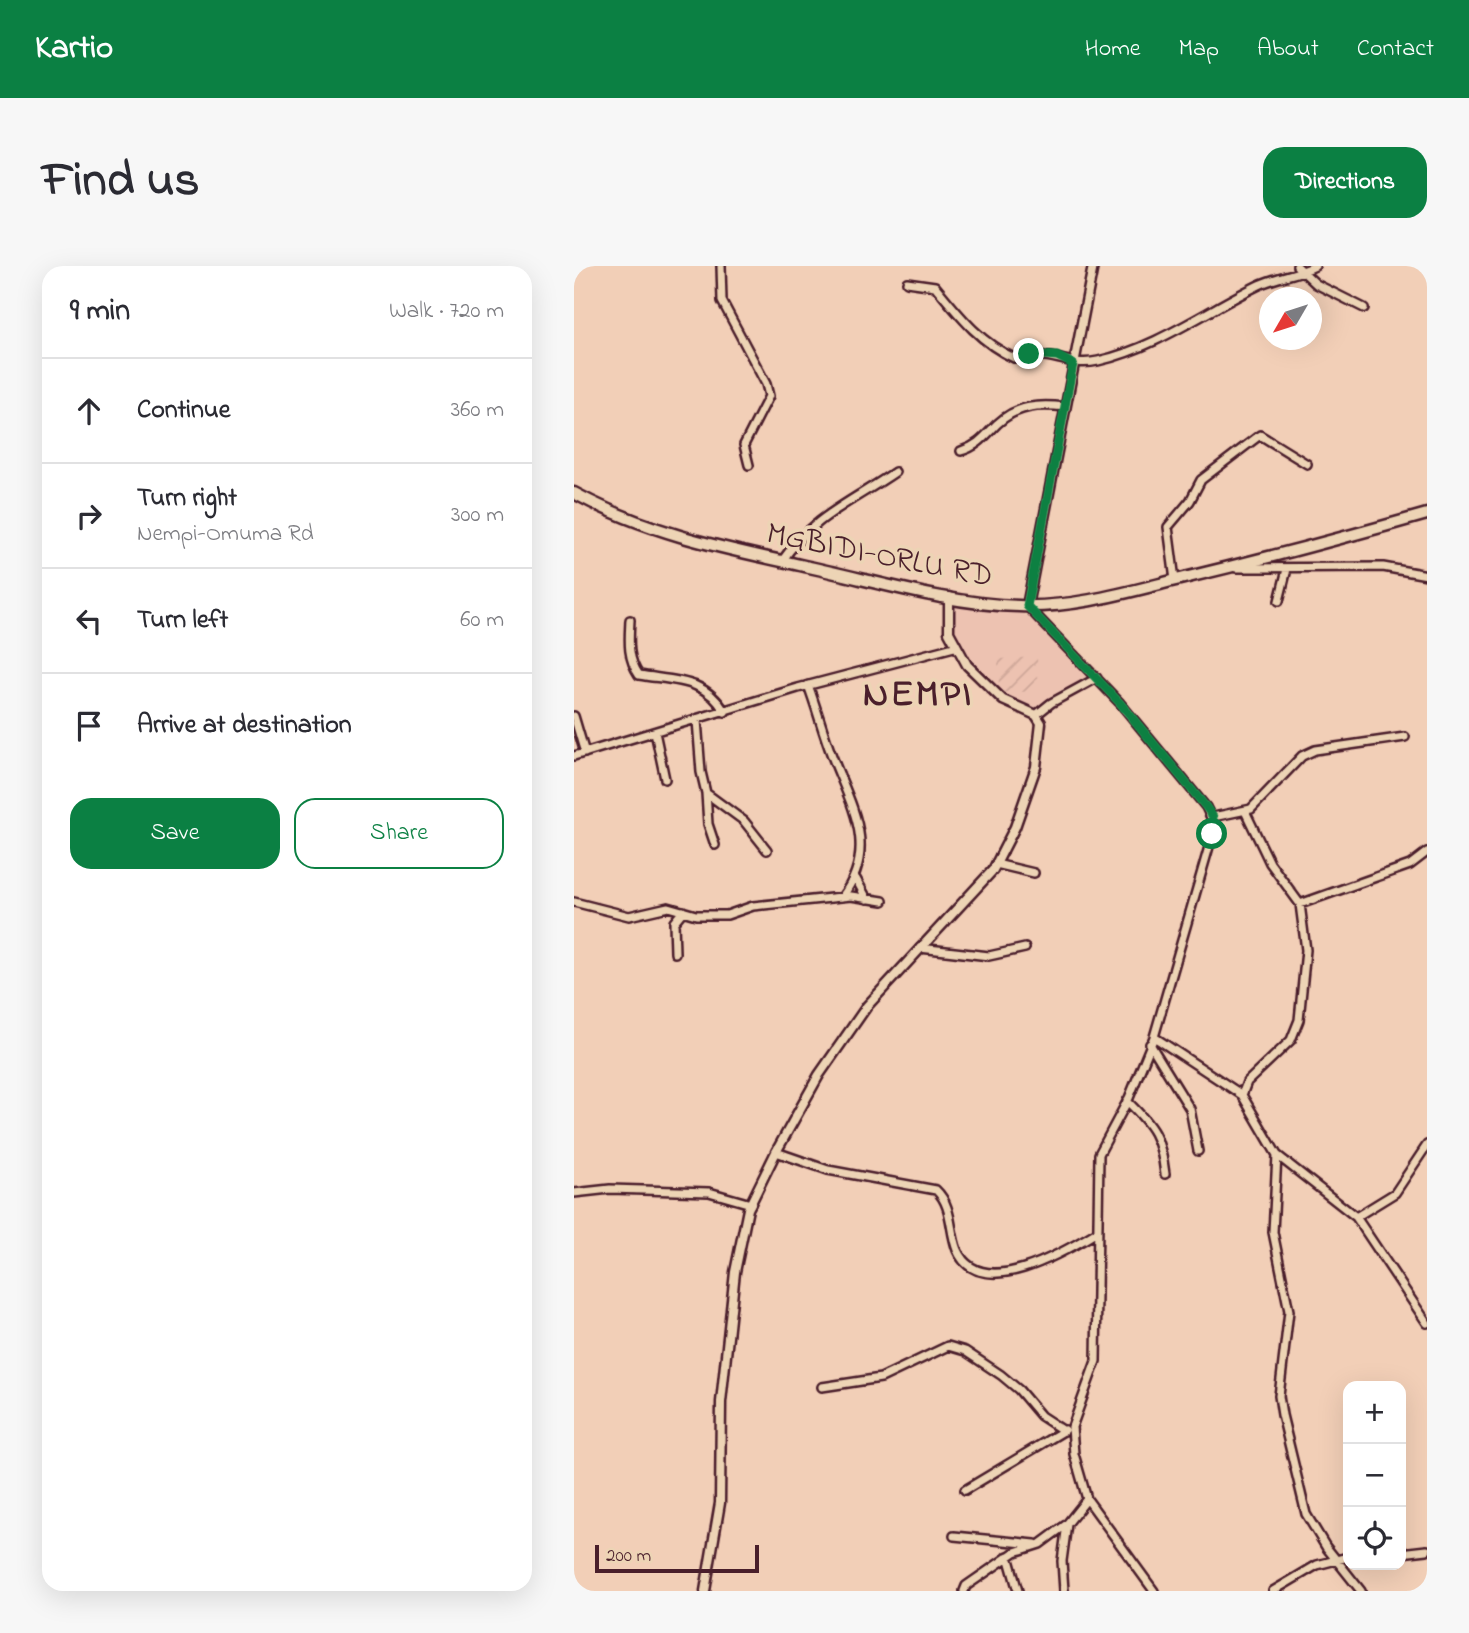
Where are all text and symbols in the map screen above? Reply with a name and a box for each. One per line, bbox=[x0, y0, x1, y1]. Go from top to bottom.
text: Kartio bbox=[35, 25, 113, 73]
text: Home bbox=[1085, 32, 1141, 67]
text: Map bbox=[1179, 32, 1219, 67]
text: About bbox=[1257, 32, 1319, 67]
text: Contact bbox=[1357, 32, 1434, 67]
text: Find us bbox=[42, 146, 199, 218]
button: Directions bbox=[1263, 147, 1427, 218]
north arrow bbox=[1259, 287, 1322, 350]
text: 9 min bbox=[70, 290, 130, 334]
text: Walk · 720 m bbox=[389, 295, 504, 328]
route end bbox=[1013, 338, 1044, 369]
icon: ahead bbox=[70, 392, 108, 430]
text: Continue bbox=[137, 392, 230, 430]
text: 360 m bbox=[451, 394, 504, 427]
text: Turn right bbox=[137, 480, 237, 518]
icon: right bbox=[70, 497, 108, 535]
text: 300 m bbox=[451, 499, 504, 532]
street label: MGBIDI-ORLU RD bbox=[762, 511, 997, 601]
text: Nempi-Omuma Rd bbox=[137, 518, 314, 551]
icon: left bbox=[70, 602, 108, 640]
text: Turn left bbox=[137, 602, 228, 640]
text: 60 m bbox=[460, 604, 504, 637]
district label: NEMPI bbox=[863, 668, 973, 724]
icon: arrive bbox=[70, 707, 108, 745]
text: Arrive at destination bbox=[137, 707, 352, 745]
button: Save bbox=[70, 798, 280, 869]
button: Share bbox=[294, 798, 504, 869]
route start bbox=[1196, 818, 1227, 849]
map controls bbox=[1343, 1381, 1406, 1570]
button: + bbox=[1343, 1381, 1406, 1444]
button: − bbox=[1343, 1444, 1406, 1507]
button: locate bbox=[1343, 1507, 1406, 1570]
scale bar bbox=[595, 1542, 760, 1574]
text: 200 m bbox=[606, 1543, 651, 1570]

